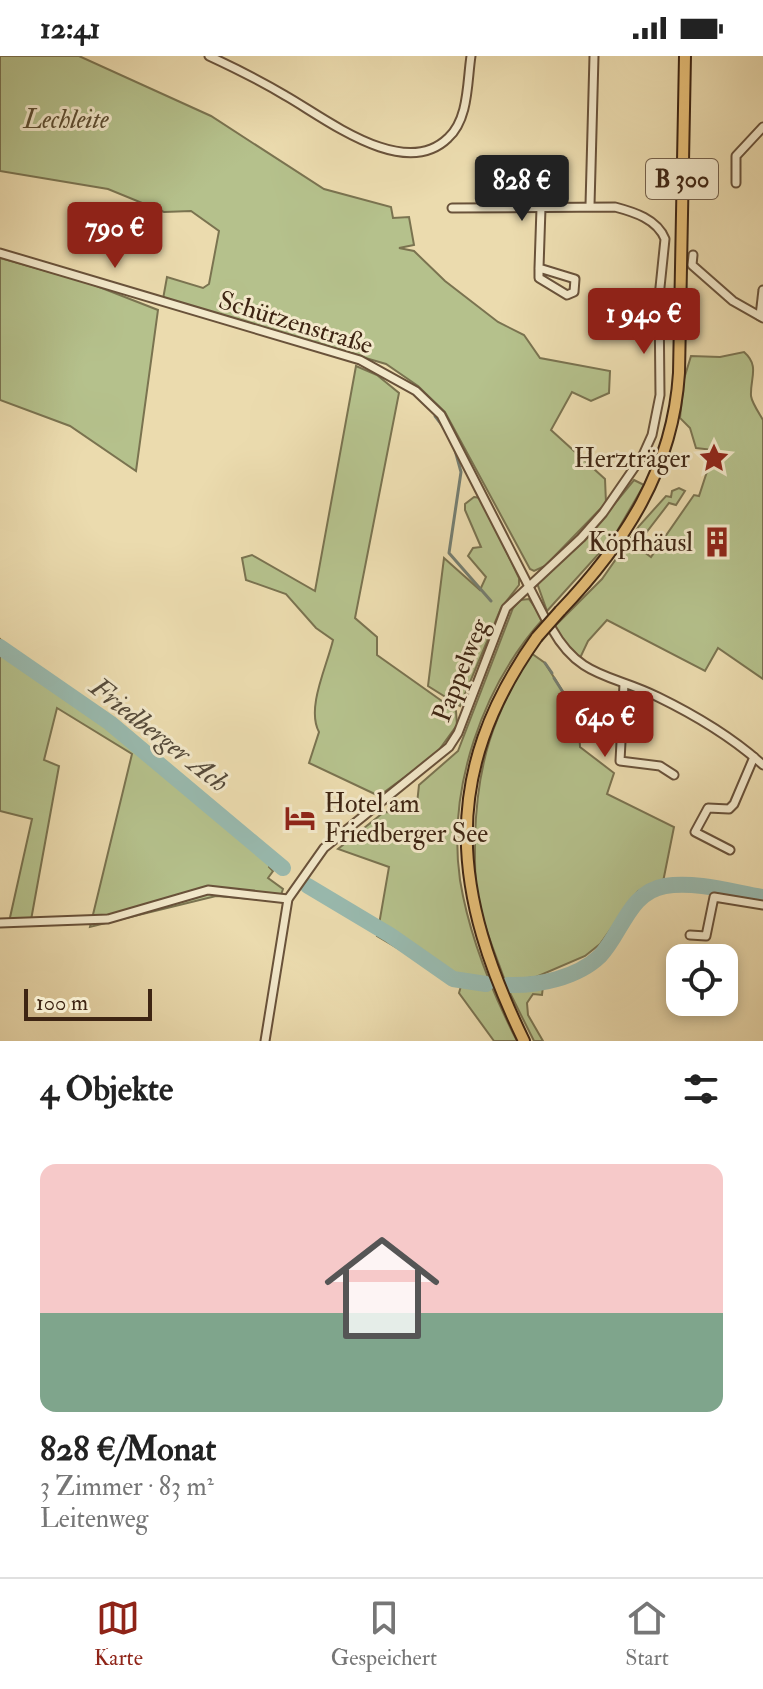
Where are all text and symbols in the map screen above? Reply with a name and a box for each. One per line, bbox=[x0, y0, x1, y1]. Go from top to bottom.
text: 12:41 bbox=[40, 10, 100, 47]
park label: Lechleite bbox=[22, 104, 109, 136]
pin: 828 € bbox=[466, 155, 578, 223]
road number: B 300 bbox=[646, 159, 718, 199]
text: 828 € bbox=[493, 165, 551, 197]
pin: 790 € bbox=[59, 202, 171, 270]
text: 790 € bbox=[85, 212, 145, 244]
street label: Schützenstraße bbox=[215, 284, 377, 362]
pin: 1 940 € bbox=[570, 288, 718, 356]
text: 1 940 € bbox=[606, 298, 682, 330]
place icon: Herzträger bbox=[697, 441, 731, 475]
place label: Herzträger bbox=[574, 443, 690, 475]
building icon: Köpfhäusl bbox=[700, 525, 734, 559]
place label: Köpfhäusl bbox=[588, 527, 693, 560]
street label: Pappelweg bbox=[426, 613, 497, 727]
water label: Friedberger Ach bbox=[81, 669, 236, 800]
pin: 640 € bbox=[549, 691, 661, 759]
text: 640 € bbox=[574, 701, 636, 733]
place label: Hotel am Friedberger See bbox=[324, 788, 488, 850]
hotel icon: Hotel am Friedberger See bbox=[283, 801, 317, 835]
map controls bbox=[666, 944, 738, 1016]
button: locate bbox=[666, 944, 738, 1016]
scale bar bbox=[24, 985, 152, 1021]
text: 100 m bbox=[36, 989, 88, 1017]
icon: filters bbox=[679, 1067, 723, 1111]
text: 4 Objekte bbox=[40, 1068, 173, 1111]
icon: home bbox=[310, 1216, 454, 1360]
text: 828 €/Monat bbox=[40, 1428, 216, 1471]
text: 3 Zimmer · 83 m² bbox=[40, 1471, 214, 1503]
text: Leitenweg bbox=[40, 1503, 148, 1535]
tab: Karte bbox=[94, 1596, 143, 1672]
tab: Gespeichert bbox=[331, 1596, 437, 1672]
tab: Start bbox=[625, 1596, 669, 1672]

